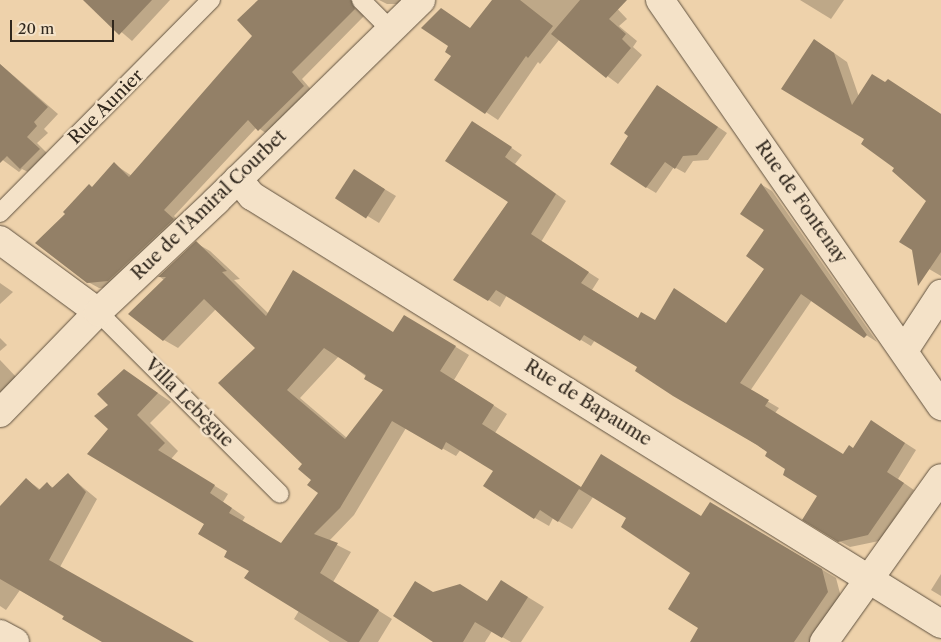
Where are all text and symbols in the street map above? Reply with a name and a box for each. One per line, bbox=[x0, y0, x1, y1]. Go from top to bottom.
scale bar bbox=[12, 10, 116, 42]
text: 20 m bbox=[18, 19, 54, 38]
street label: Rue Aunier bbox=[64, 65, 148, 149]
street label: Rue de l'Amiral Courbet bbox=[127, 125, 291, 285]
street label: Rue de Fontenay bbox=[751, 136, 851, 268]
street label: Villa Lebègue bbox=[140, 354, 238, 452]
street label: Rue de Bapaume bbox=[521, 355, 655, 451]

